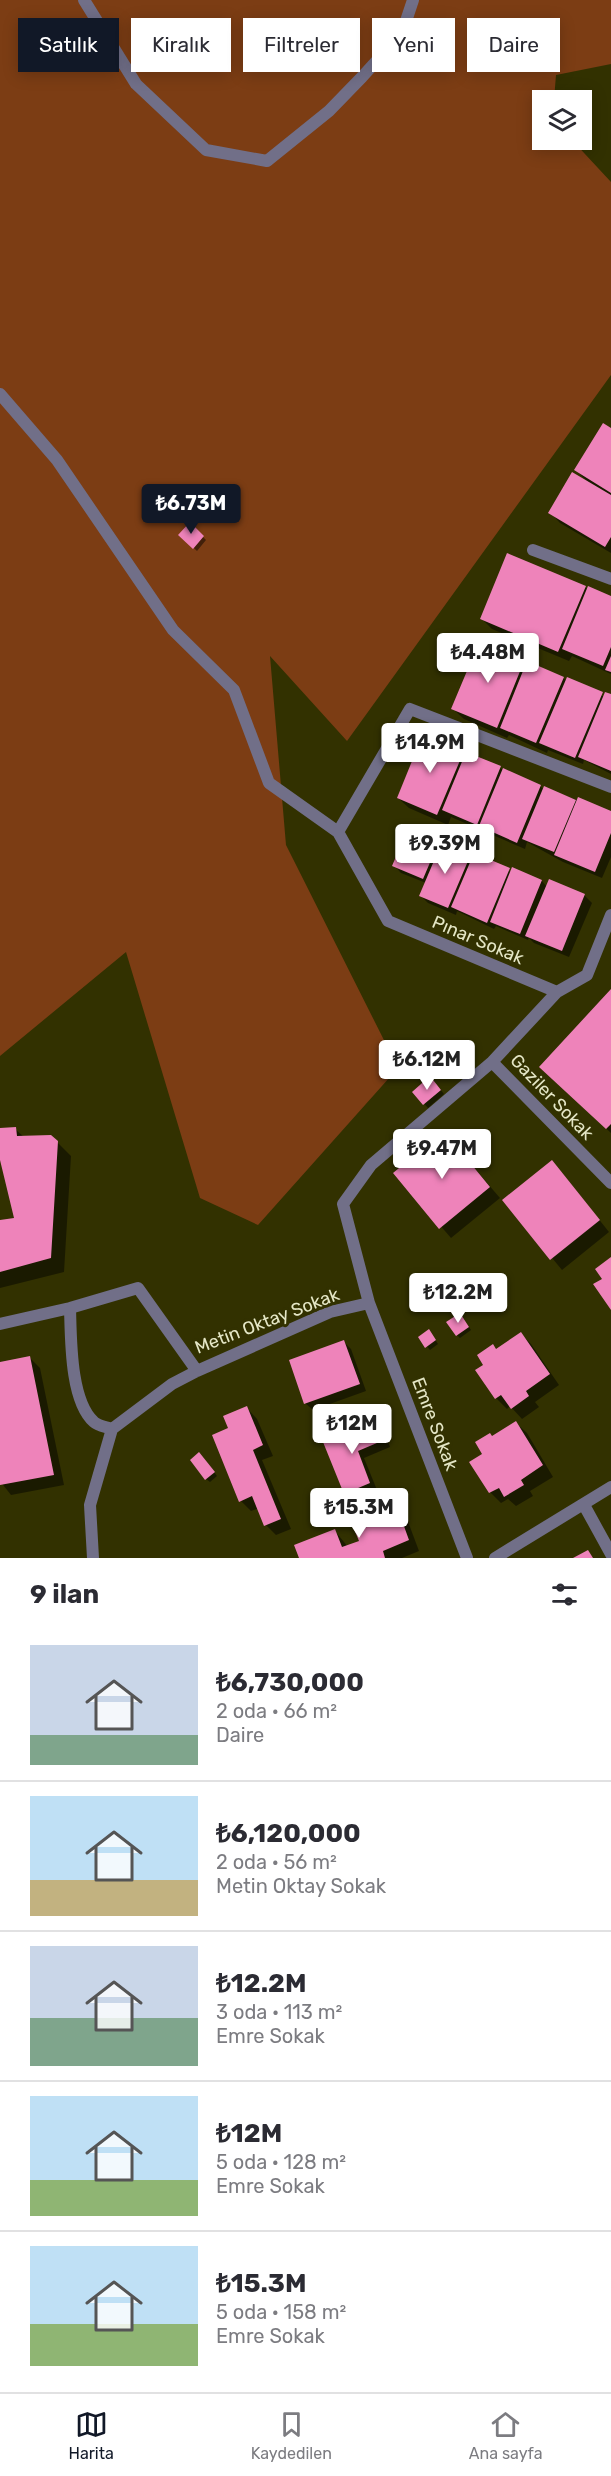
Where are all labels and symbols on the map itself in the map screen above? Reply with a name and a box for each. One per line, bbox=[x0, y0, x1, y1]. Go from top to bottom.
pin: ₺6.73M bbox=[142, 484, 240, 535]
pin: ₺4.48M bbox=[439, 633, 537, 684]
pin: ₺14.9M bbox=[381, 723, 479, 774]
pin: ₺9.39M bbox=[396, 824, 494, 875]
street label: Pınar Sokak bbox=[429, 911, 528, 969]
pin: ₺6.12M bbox=[378, 1040, 476, 1091]
street label: Gaziler Sokak bbox=[506, 1049, 599, 1145]
pin: ₺9.47M bbox=[393, 1129, 491, 1180]
pin: ₺12.2M bbox=[409, 1273, 507, 1324]
street label: Metin Oktay Sokak bbox=[192, 1283, 343, 1359]
street label: Emre Sokak bbox=[407, 1374, 463, 1474]
pin: ₺12M bbox=[316, 1404, 388, 1455]
pin: ₺15.3M bbox=[310, 1488, 408, 1539]

